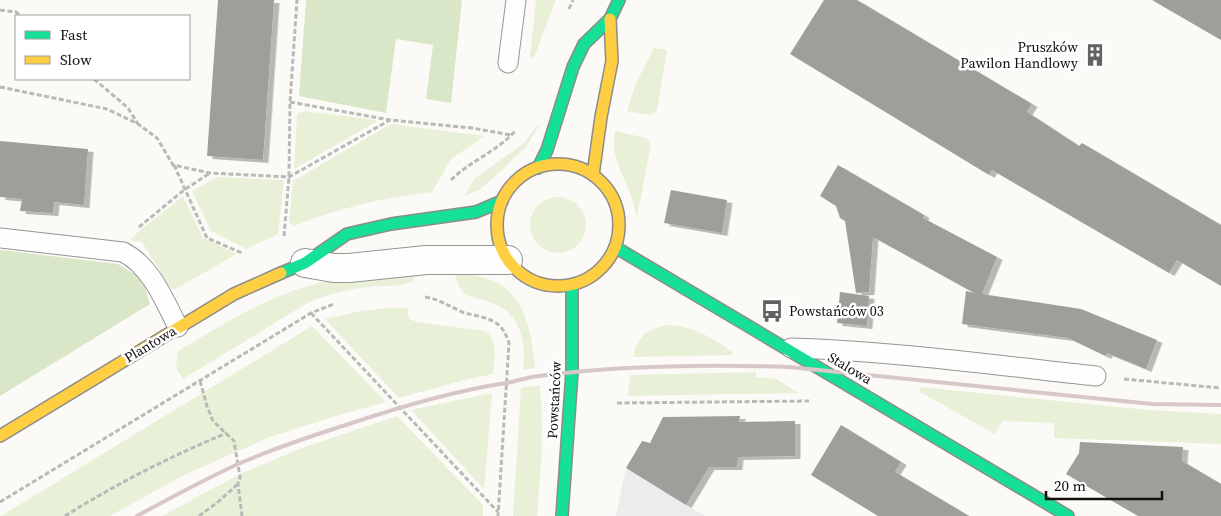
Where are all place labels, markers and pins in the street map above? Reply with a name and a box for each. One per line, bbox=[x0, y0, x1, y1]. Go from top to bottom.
place label: Pruszków Pawilon Handlowy bbox=[960, 37, 1079, 73]
building icon: Pruszków Pawilon Handlowy bbox=[1082, 42, 1108, 68]
bus stop icon: Powstańców 03 bbox=[759, 298, 785, 324]
place label: Powstańców 03 bbox=[789, 301, 884, 321]

